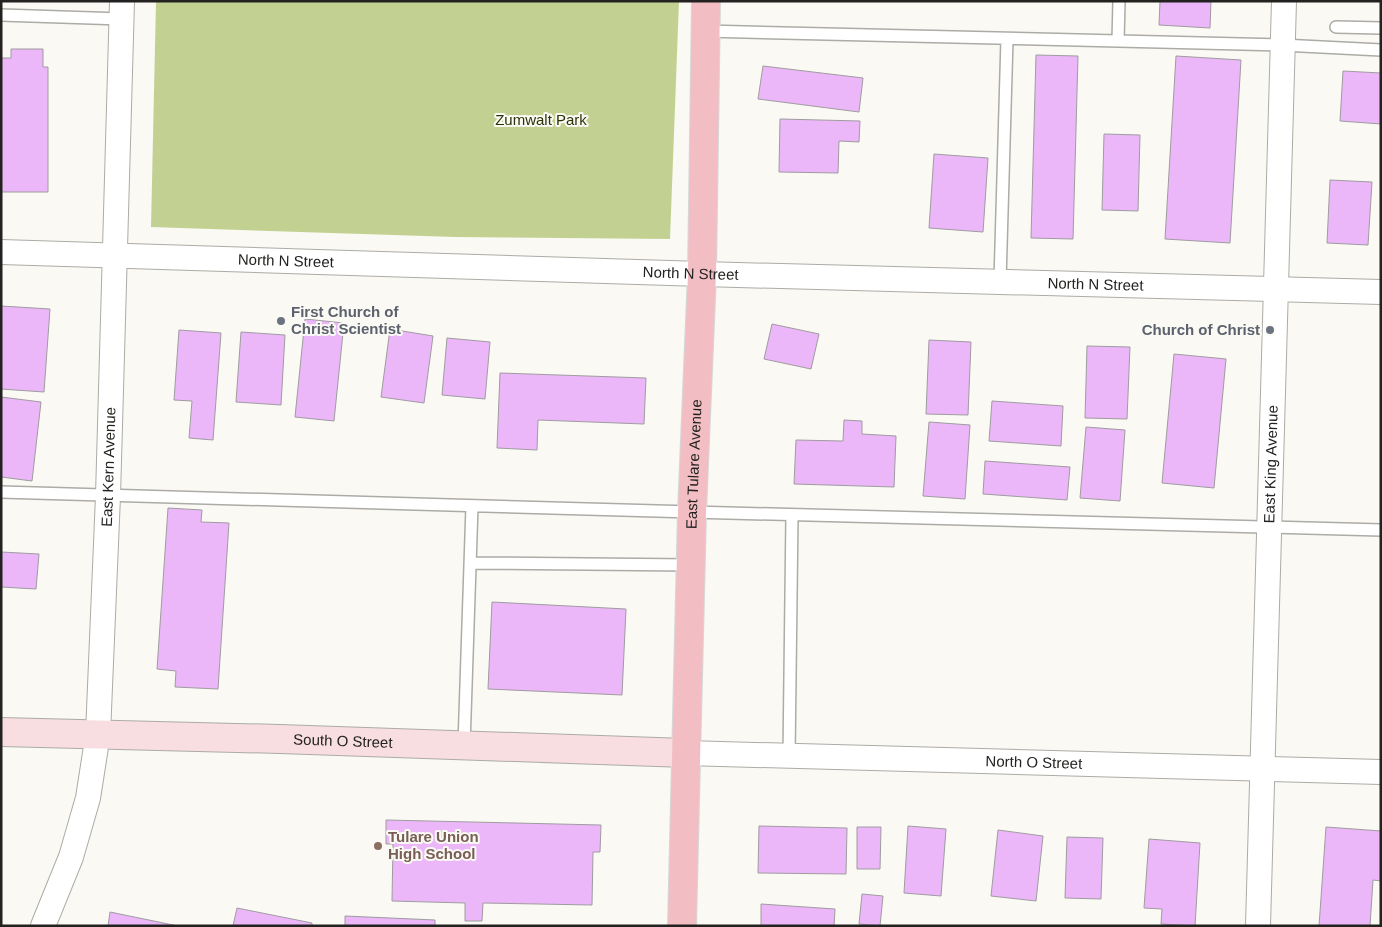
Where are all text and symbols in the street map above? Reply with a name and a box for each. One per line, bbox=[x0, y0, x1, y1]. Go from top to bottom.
park label: Zumwalt Park bbox=[495, 111, 587, 128]
street label: North N Street bbox=[238, 250, 335, 270]
street label: North N Street bbox=[642, 263, 740, 283]
street label: North N Street bbox=[1047, 274, 1145, 294]
place label: First Church of Christ Scientist bbox=[291, 303, 401, 337]
marker: First Church of Christ Scientist bbox=[275, 315, 287, 327]
place label: Church of Christ bbox=[1142, 321, 1260, 338]
marker: Church of Christ bbox=[1264, 324, 1276, 336]
street label: East Tulare Avenue bbox=[683, 399, 705, 529]
street label: East King Avenue bbox=[1260, 405, 1281, 523]
street label: East Kern Avenue bbox=[98, 407, 119, 527]
street label: South O Street bbox=[293, 730, 394, 751]
street label: North O Street bbox=[985, 752, 1083, 772]
place label: Tulare Union High School bbox=[388, 828, 479, 862]
marker: Tulare Union High School bbox=[372, 840, 384, 852]

